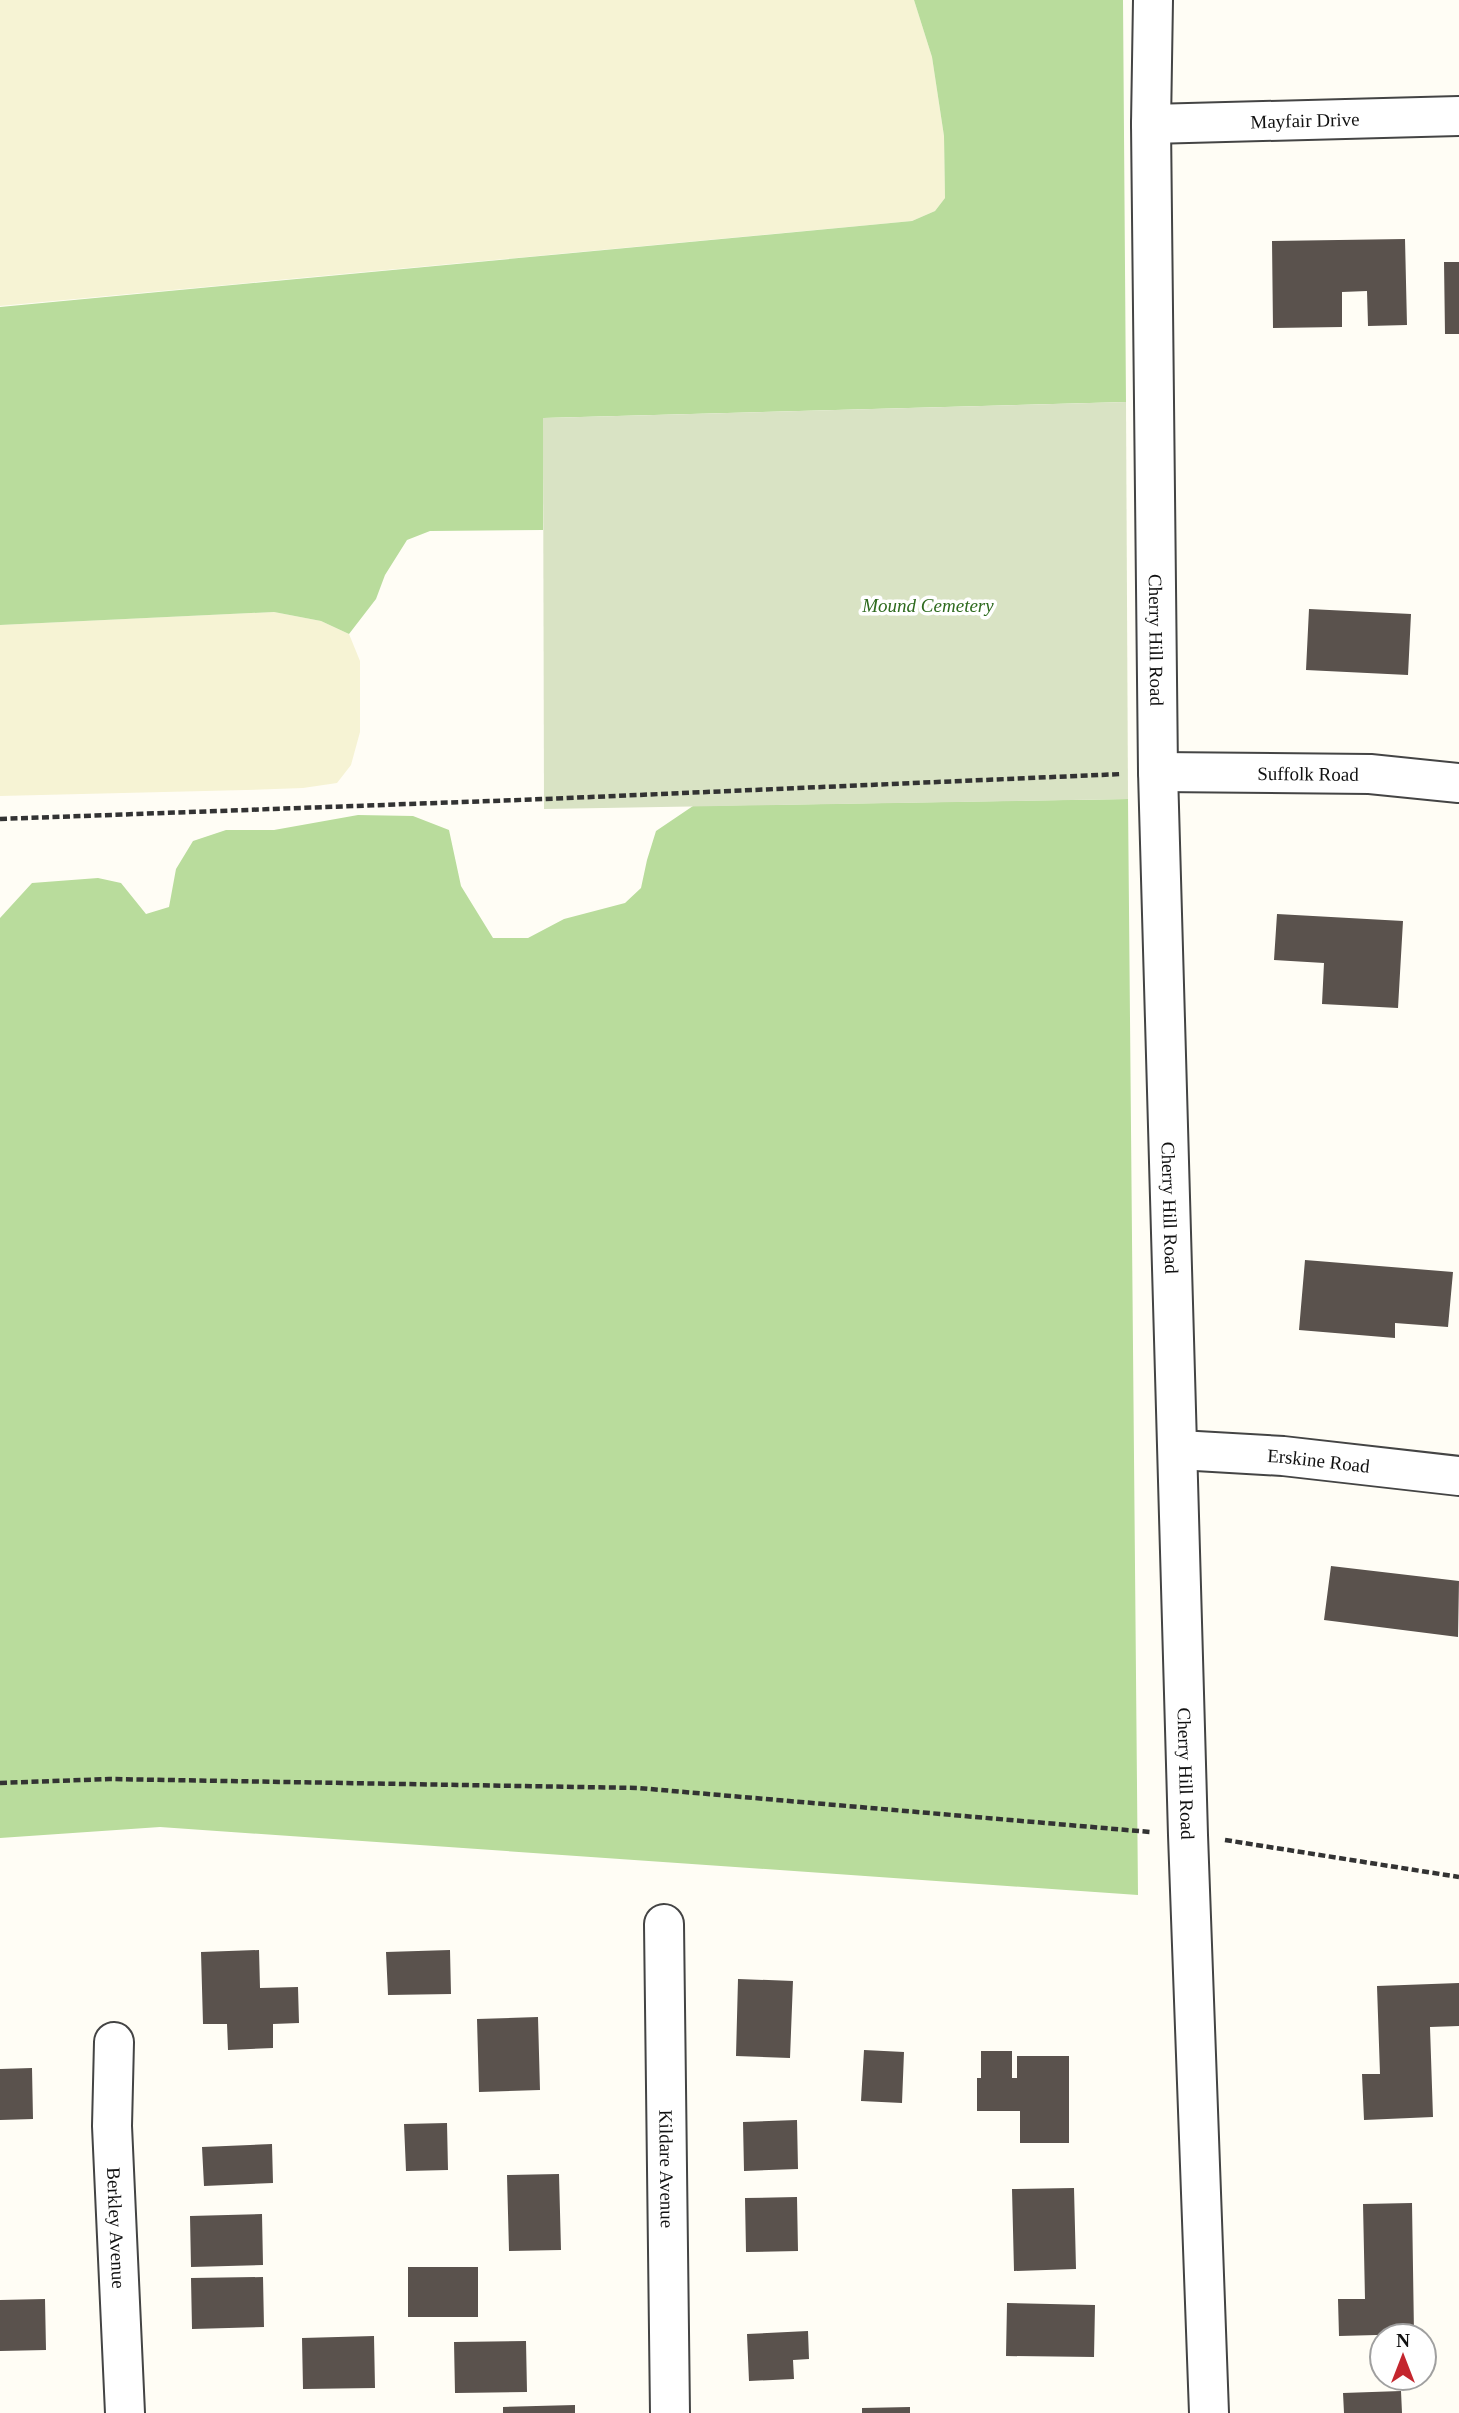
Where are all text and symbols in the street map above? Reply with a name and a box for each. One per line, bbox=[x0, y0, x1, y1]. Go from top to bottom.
street label: Mayfair Drive bbox=[1250, 108, 1360, 132]
street label: Cherry Hill Road bbox=[1145, 574, 1168, 707]
park label: Mound Cemetery bbox=[861, 595, 994, 616]
street label: Suffolk Road bbox=[1257, 762, 1359, 784]
street label: Cherry Hill Road bbox=[1158, 1142, 1183, 1275]
street label: Erskine Road bbox=[1267, 1445, 1371, 1476]
street label: Cherry Hill Road bbox=[1174, 1707, 1199, 1840]
street label: Kildare Avenue bbox=[656, 2110, 678, 2228]
street label: Berkley Avenue bbox=[103, 2167, 130, 2289]
north arrow bbox=[1368, 2322, 1438, 2392]
text: N bbox=[1396, 2330, 1410, 2351]

